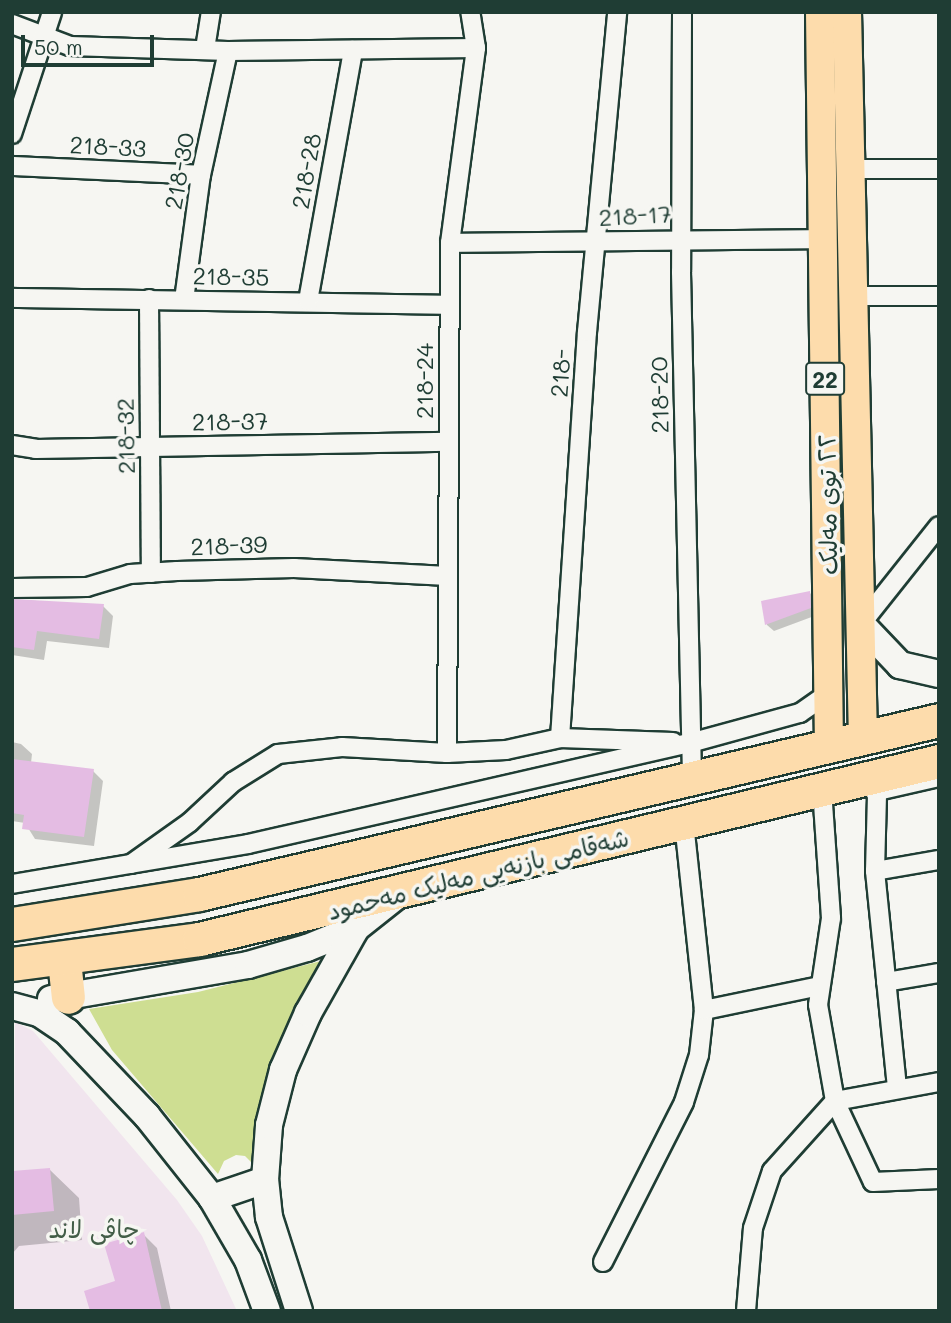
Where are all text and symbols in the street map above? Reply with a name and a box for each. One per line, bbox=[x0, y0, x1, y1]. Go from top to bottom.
scale bar bbox=[24, 21, 158, 65]
text: 50 m bbox=[34, 33, 83, 60]
street label: 218-33 bbox=[69, 130, 147, 162]
street label: 218-30 bbox=[158, 130, 200, 212]
street label: 218-28 bbox=[285, 131, 327, 211]
street label: 218-17 bbox=[598, 199, 672, 231]
street label: 218-35 bbox=[192, 261, 270, 291]
street label: 218-24 bbox=[410, 343, 438, 419]
street label: 218- bbox=[544, 348, 576, 398]
street label: 218-20 bbox=[644, 356, 674, 434]
road number: 22 bbox=[804, 360, 846, 398]
street label: 218-32 bbox=[110, 398, 140, 474]
street label: 218-37 bbox=[192, 406, 268, 436]
street label: ٢٢ توی مەلیک bbox=[811, 433, 843, 575]
street label: 218-39 bbox=[190, 529, 268, 561]
street label: شەقامی بازنەیی مەلیک مەحمود bbox=[325, 823, 631, 925]
park label: چاڤی لاند bbox=[49, 1215, 139, 1243]

